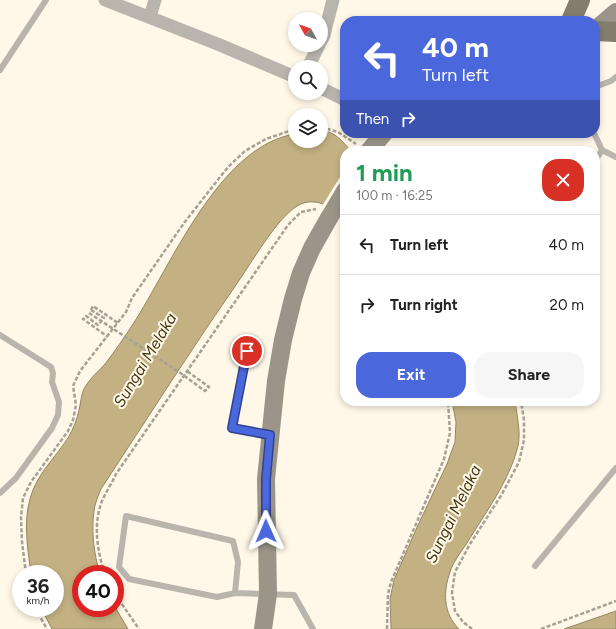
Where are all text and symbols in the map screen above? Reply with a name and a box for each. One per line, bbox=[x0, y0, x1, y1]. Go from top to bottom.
north arrow bbox=[288, 12, 328, 52]
map controls bbox=[288, 12, 328, 148]
text: 40 m bbox=[422, 30, 489, 64]
icon: left bbox=[356, 32, 408, 84]
button: search bbox=[288, 60, 328, 100]
text: Turn left bbox=[422, 64, 489, 86]
button: layers bbox=[288, 108, 328, 148]
icon: right bbox=[397, 108, 419, 130]
text: Then bbox=[356, 110, 389, 128]
text: 1 min bbox=[356, 158, 413, 187]
button: close bbox=[542, 159, 584, 201]
text: 100 m · 16:25 bbox=[356, 188, 433, 203]
icon: left bbox=[356, 234, 378, 256]
text: Turn left bbox=[390, 236, 448, 254]
text: 40 m bbox=[549, 236, 584, 254]
icon: right bbox=[356, 294, 378, 316]
text: Turn right bbox=[390, 296, 458, 314]
text: 20 m bbox=[550, 296, 584, 314]
water label: Sungai Melaka bbox=[109, 310, 181, 410]
pin bbox=[230, 334, 264, 368]
icon: arrive bbox=[236, 340, 258, 362]
button: Exit bbox=[356, 352, 466, 398]
button: Share bbox=[474, 352, 584, 398]
water label: Sungai Melaka bbox=[421, 462, 485, 566]
position arrow bbox=[245, 510, 287, 552]
speed limit sign: 40 bbox=[72, 565, 124, 617]
text: 36 bbox=[27, 574, 49, 598]
text: km/h bbox=[27, 594, 49, 607]

